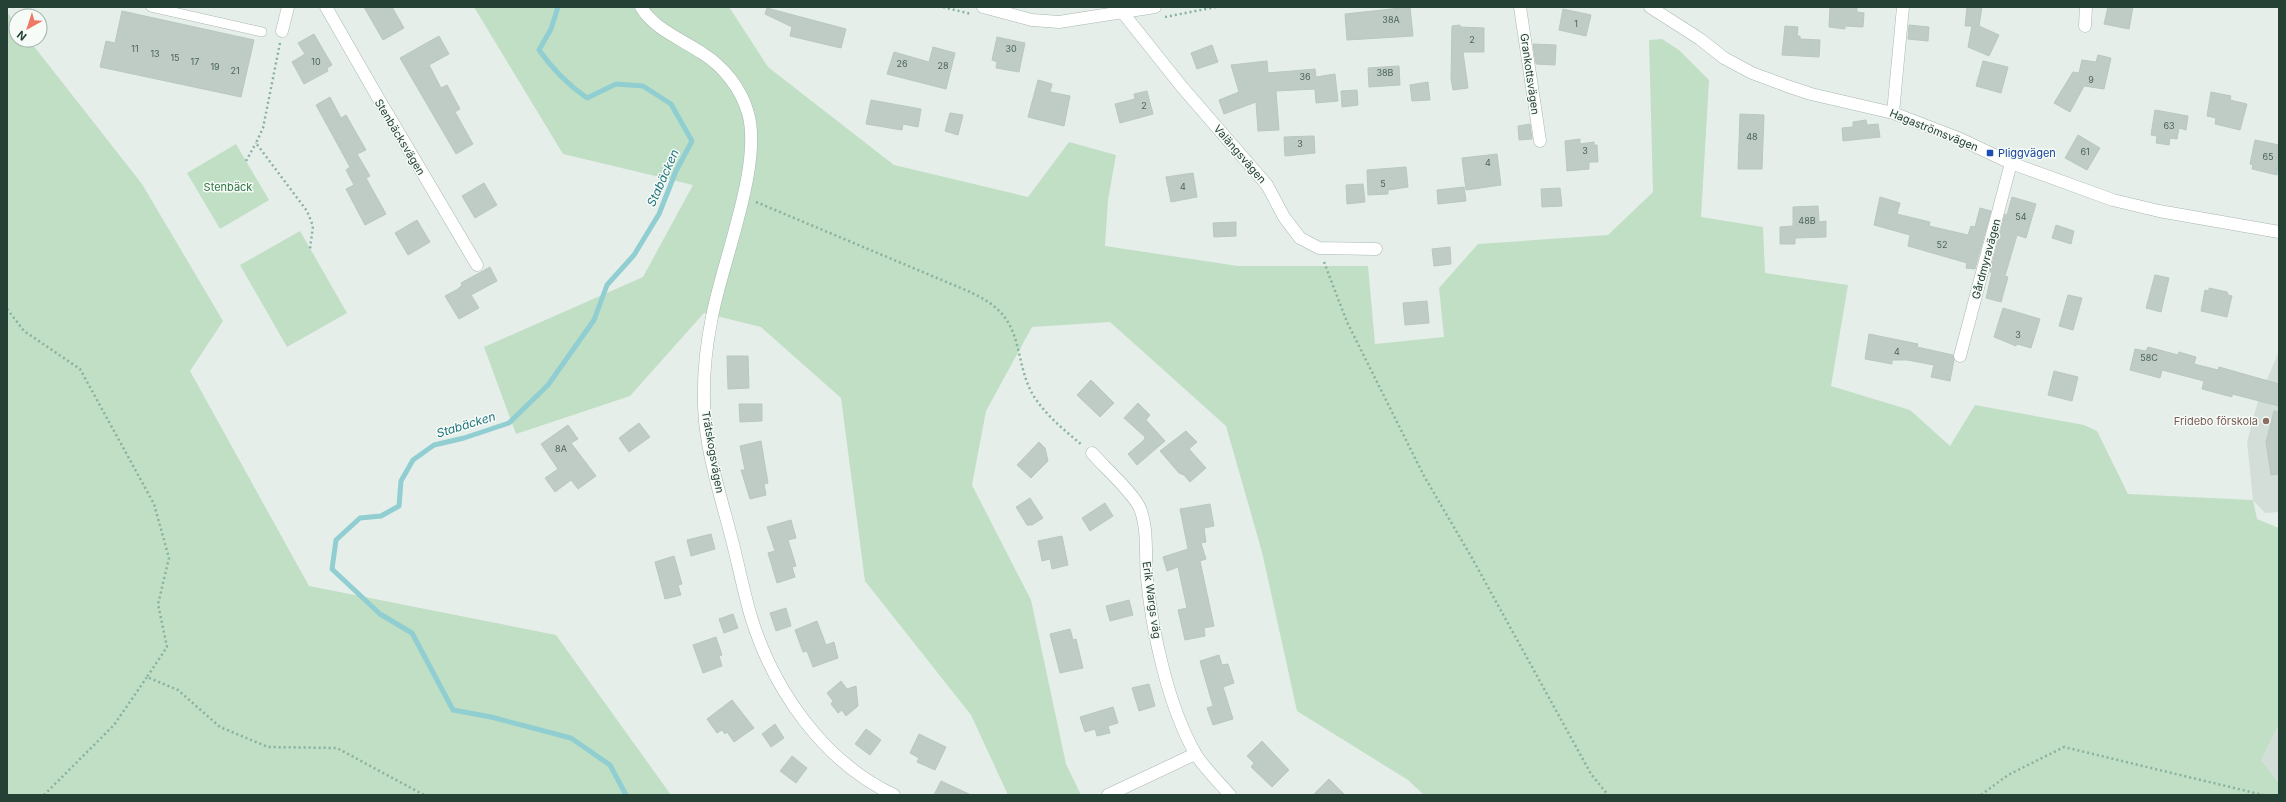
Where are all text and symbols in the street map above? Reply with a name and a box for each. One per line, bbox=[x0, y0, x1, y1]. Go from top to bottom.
north arrow bbox=[8, 8, 48, 48]
house number: 38A bbox=[1382, 14, 1400, 25]
house number: 1 bbox=[1574, 18, 1578, 29]
text: N bbox=[14, 28, 29, 44]
street label: Grankottsvägen bbox=[1517, 32, 1543, 116]
house number: 2 bbox=[1469, 34, 1475, 45]
house number: 11 bbox=[131, 43, 139, 54]
house number: 30 bbox=[1005, 43, 1017, 54]
house number: 13 bbox=[150, 48, 160, 59]
house number: 15 bbox=[170, 52, 180, 63]
house number: 17 bbox=[191, 56, 199, 67]
house number: 10 bbox=[311, 56, 321, 67]
house number: 26 bbox=[896, 58, 908, 69]
house number: 28 bbox=[937, 60, 949, 71]
house number: 19 bbox=[210, 61, 220, 72]
house number: 21 bbox=[230, 65, 240, 76]
house number: 38B bbox=[1376, 67, 1394, 78]
house number: 36 bbox=[1299, 71, 1311, 82]
house number: 9 bbox=[2088, 74, 2094, 85]
street label: Stenbäcksvägen bbox=[372, 96, 428, 178]
house number: 2 bbox=[1141, 100, 1147, 111]
street label: Hagaströmsvägen bbox=[1888, 106, 1980, 154]
house number: 63 bbox=[2163, 120, 2175, 131]
street label: Valängsvägen bbox=[1211, 122, 1269, 186]
house number: 48 bbox=[1746, 131, 1758, 142]
house number: 3 bbox=[1297, 138, 1303, 149]
house number: 3 bbox=[1582, 145, 1588, 156]
place label: Pliggvägen bbox=[1998, 146, 2056, 160]
house number: 61 bbox=[2080, 146, 2090, 157]
water label: Stabäcken bbox=[643, 147, 682, 209]
marker: Pliggvägen bbox=[1985, 148, 1995, 158]
house number: 65 bbox=[2262, 151, 2274, 162]
house number: 4 bbox=[1485, 157, 1491, 168]
house number: 5 bbox=[1380, 178, 1386, 189]
park label: Stenbäck bbox=[204, 180, 252, 194]
house number: 4 bbox=[1180, 181, 1186, 192]
house number: 54 bbox=[2015, 211, 2027, 222]
house number: 48B bbox=[1798, 215, 1816, 226]
street label: Gårdmyravägen bbox=[1969, 217, 2003, 301]
house number: 52 bbox=[1937, 239, 1947, 250]
house number: 3 bbox=[2015, 329, 2021, 340]
house number: 4 bbox=[1894, 346, 1900, 357]
house number: 58C bbox=[2140, 352, 2158, 363]
water label: Stabäcken bbox=[435, 408, 497, 441]
street label: Trätskogsvägen bbox=[699, 410, 727, 494]
place label: Fridebo förskola bbox=[2174, 414, 2258, 428]
marker: Fridebo förskola bbox=[2261, 416, 2271, 426]
house number: 8A bbox=[555, 443, 567, 454]
street label: Erik Wargs väg bbox=[1140, 560, 1164, 640]

